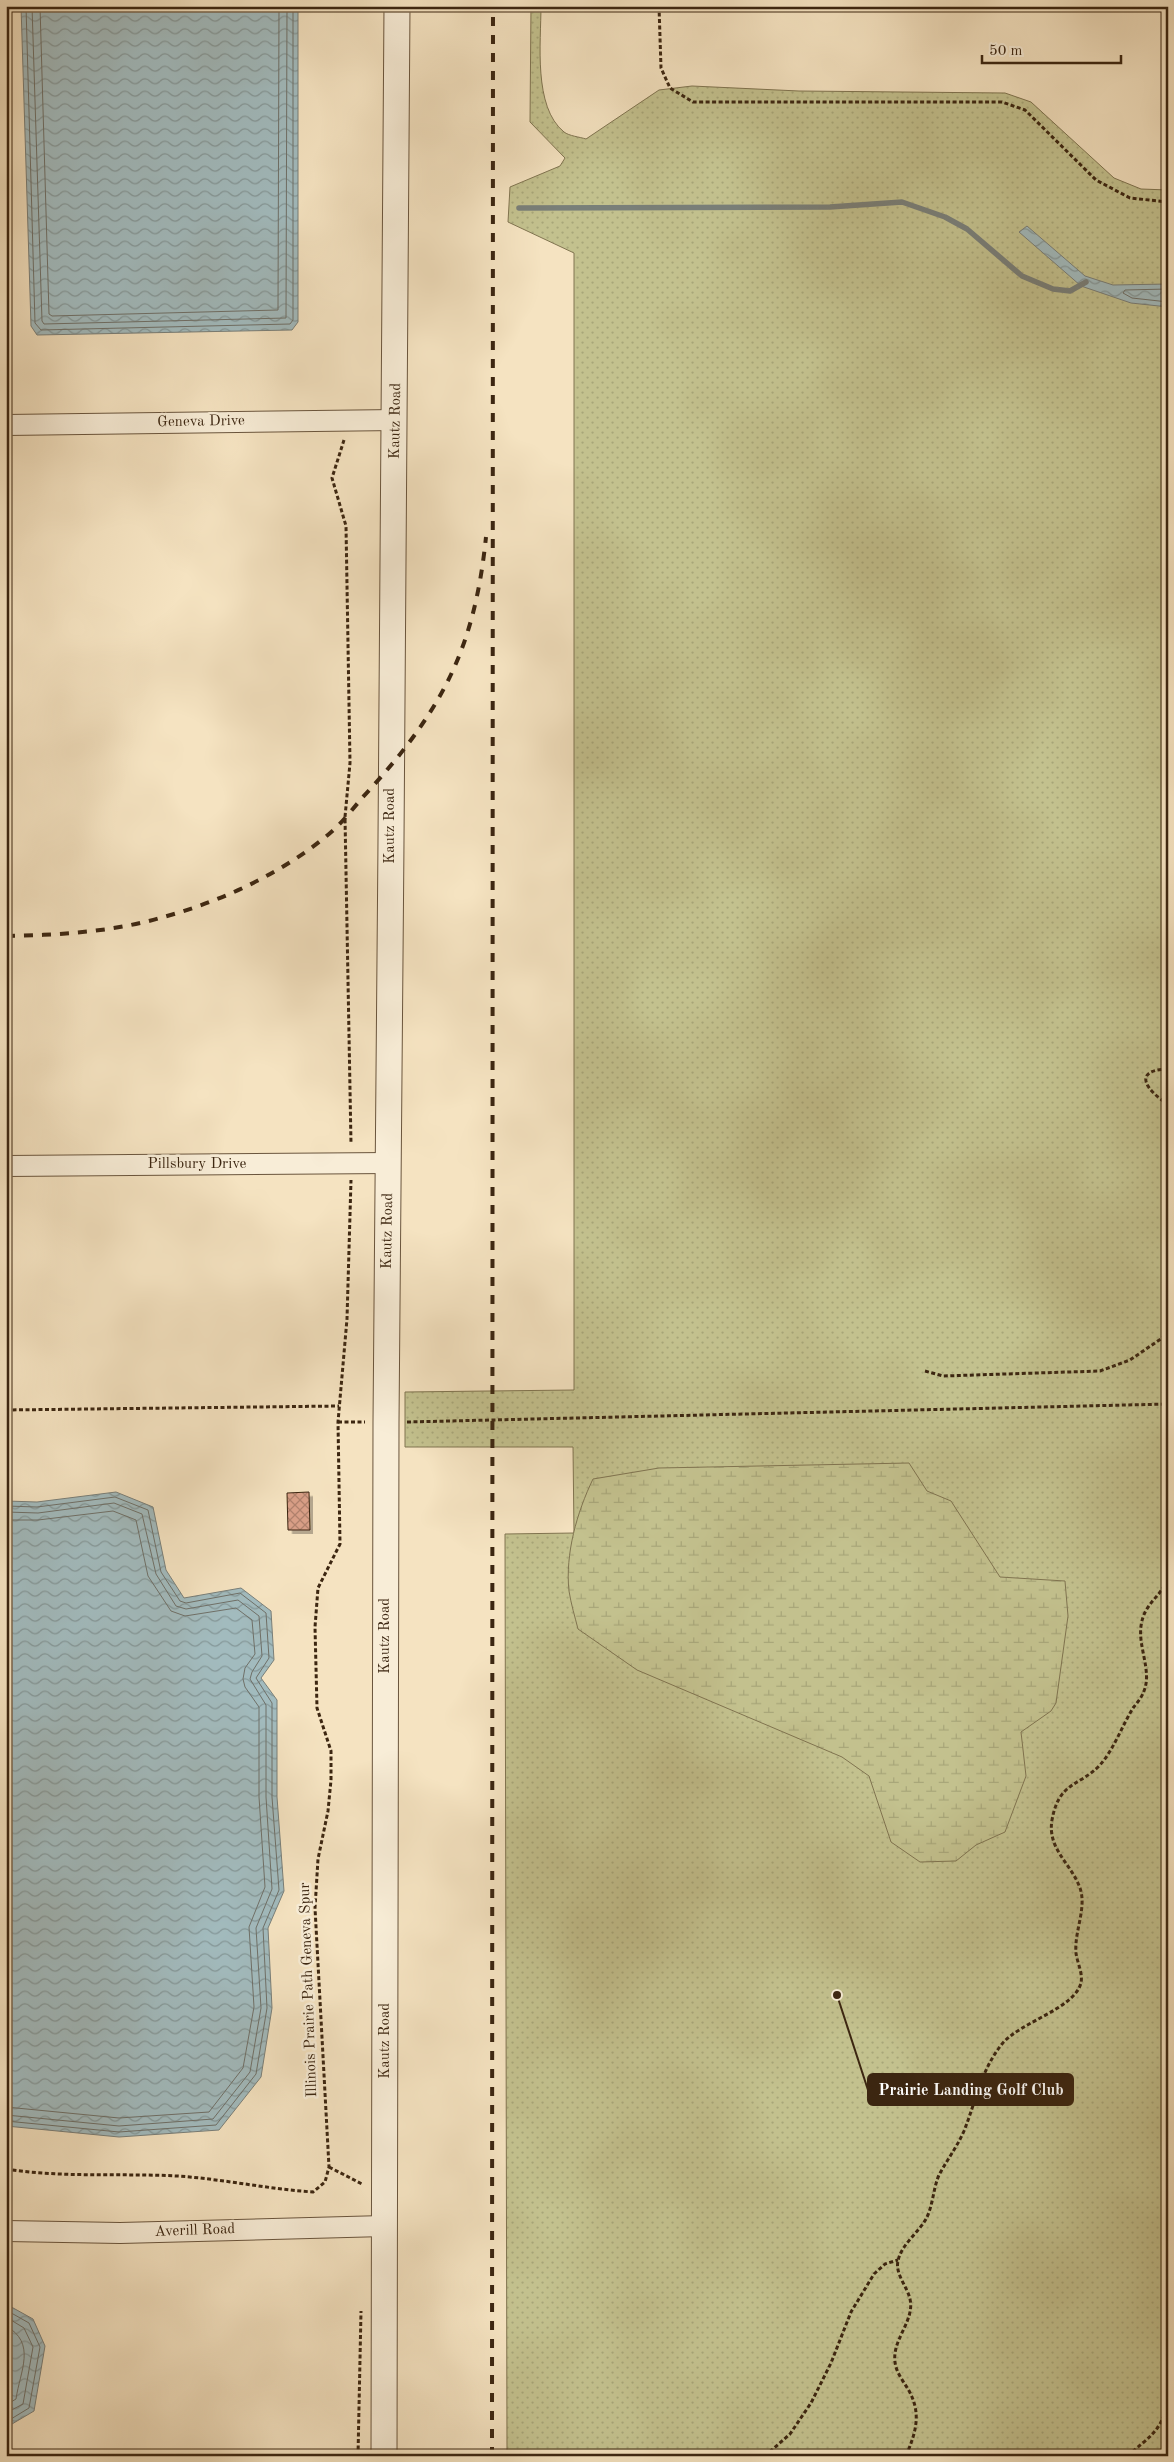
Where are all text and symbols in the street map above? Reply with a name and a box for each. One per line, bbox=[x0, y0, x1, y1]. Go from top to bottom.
scale bar bbox=[982, 32, 1120, 64]
text: 50 m bbox=[989, 44, 1023, 59]
street label: Kautz Road bbox=[388, 383, 404, 459]
street label: Geneva Drive bbox=[157, 414, 245, 430]
street label: Kautz Road bbox=[383, 788, 398, 864]
street label: Pillsbury Drive bbox=[148, 1157, 247, 1172]
street label: Kautz Road bbox=[380, 1193, 396, 1269]
street label: Kautz Road bbox=[378, 1598, 393, 1674]
street label: Illinois Prairie Path Geneva Spur bbox=[298, 1882, 320, 2098]
street label: Kautz Road bbox=[378, 2003, 393, 2079]
callout: Prairie Landing Golf Club bbox=[868, 2074, 1073, 2105]
text: Prairie Landing Golf Club bbox=[878, 2083, 1064, 2099]
street label: Averill Road bbox=[154, 2222, 236, 2240]

